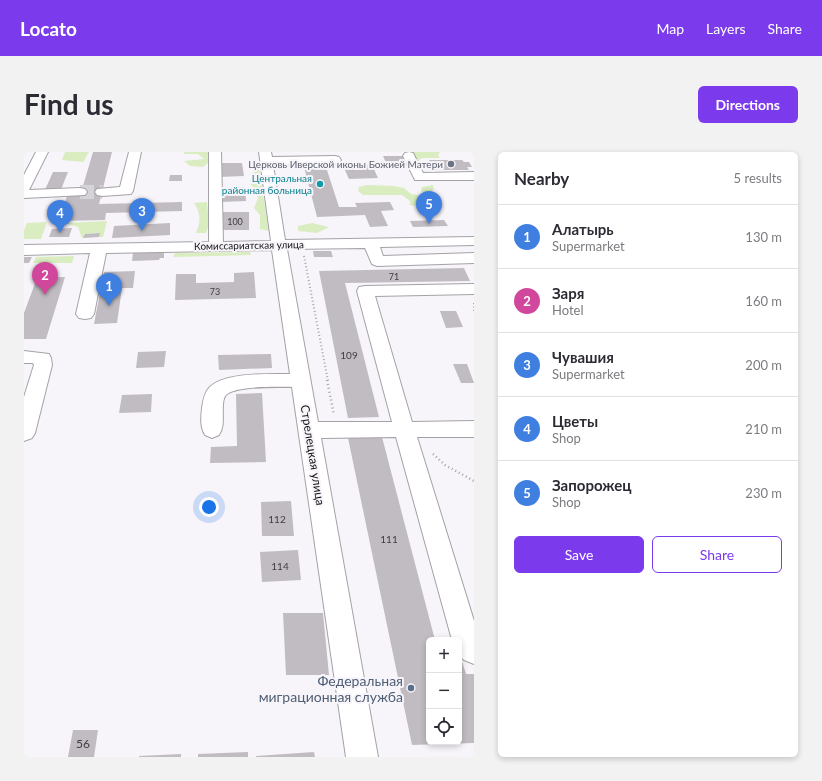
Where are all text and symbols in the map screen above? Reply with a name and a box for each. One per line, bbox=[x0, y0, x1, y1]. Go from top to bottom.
text: Locato bbox=[20, 17, 77, 40]
text: Map bbox=[656, 20, 684, 37]
text: Layers bbox=[706, 20, 746, 37]
text: Share bbox=[768, 20, 802, 37]
button: Directions bbox=[698, 86, 798, 123]
text: Find us bbox=[24, 87, 114, 121]
place label: Церковь Иверской иконы Божией Матери bbox=[248, 158, 443, 170]
marker: Церковь Иверской иконы Божией Матери bbox=[446, 159, 456, 169]
text: Nearby bbox=[514, 168, 569, 189]
text: 5 results bbox=[734, 170, 782, 186]
place label: Центральная районная больница bbox=[222, 172, 312, 196]
marker: Центральная районная больница bbox=[315, 179, 325, 189]
pin: 5 bbox=[416, 191, 442, 224]
pin: 3 bbox=[129, 198, 155, 231]
pin: 4 bbox=[47, 200, 73, 233]
house number: 100 bbox=[227, 216, 243, 227]
text: Алатырь bbox=[552, 220, 614, 238]
text: 1 bbox=[523, 229, 531, 245]
text: 130 m bbox=[745, 229, 782, 245]
street label: Комиссариатская улица bbox=[194, 238, 304, 252]
text: Supermarket bbox=[552, 238, 625, 254]
pin: 2 bbox=[32, 262, 58, 295]
house number: 71 bbox=[389, 271, 399, 282]
pin: 1 bbox=[96, 273, 122, 306]
text: Заря bbox=[552, 284, 584, 302]
house number: 73 bbox=[210, 286, 220, 297]
text: 2 bbox=[523, 293, 531, 309]
text: 160 m bbox=[745, 293, 782, 309]
text: Hotel bbox=[552, 302, 584, 318]
text: Чувашия bbox=[552, 348, 614, 366]
house number: 109 bbox=[340, 349, 358, 361]
text: 3 bbox=[523, 357, 531, 373]
text: 200 m bbox=[745, 357, 782, 373]
text: Supermarket bbox=[552, 366, 625, 382]
street label: Стрелецкая улица bbox=[298, 404, 328, 506]
text: Цветы bbox=[552, 412, 598, 430]
text: 4 bbox=[523, 421, 531, 437]
text: 210 m bbox=[745, 421, 782, 437]
text: Shop bbox=[552, 430, 581, 446]
text: Запорожец bbox=[552, 476, 631, 494]
text: 5 bbox=[523, 485, 531, 501]
text: 230 m bbox=[745, 485, 782, 501]
text: Shop bbox=[552, 494, 581, 510]
your location bbox=[199, 497, 219, 517]
house number: 112 bbox=[268, 513, 286, 525]
house number: 111 bbox=[380, 533, 398, 545]
button: Save bbox=[514, 536, 644, 573]
button: Share bbox=[652, 536, 782, 573]
house number: 114 bbox=[271, 560, 289, 572]
map controls bbox=[426, 637, 462, 745]
button: + bbox=[426, 637, 462, 673]
place label: Федеральная миграционная служба bbox=[259, 672, 403, 705]
button: − bbox=[426, 673, 462, 709]
marker: Федеральная миграционная служба bbox=[406, 683, 416, 693]
button: locate bbox=[426, 709, 462, 745]
house number: 56 bbox=[76, 736, 90, 751]

